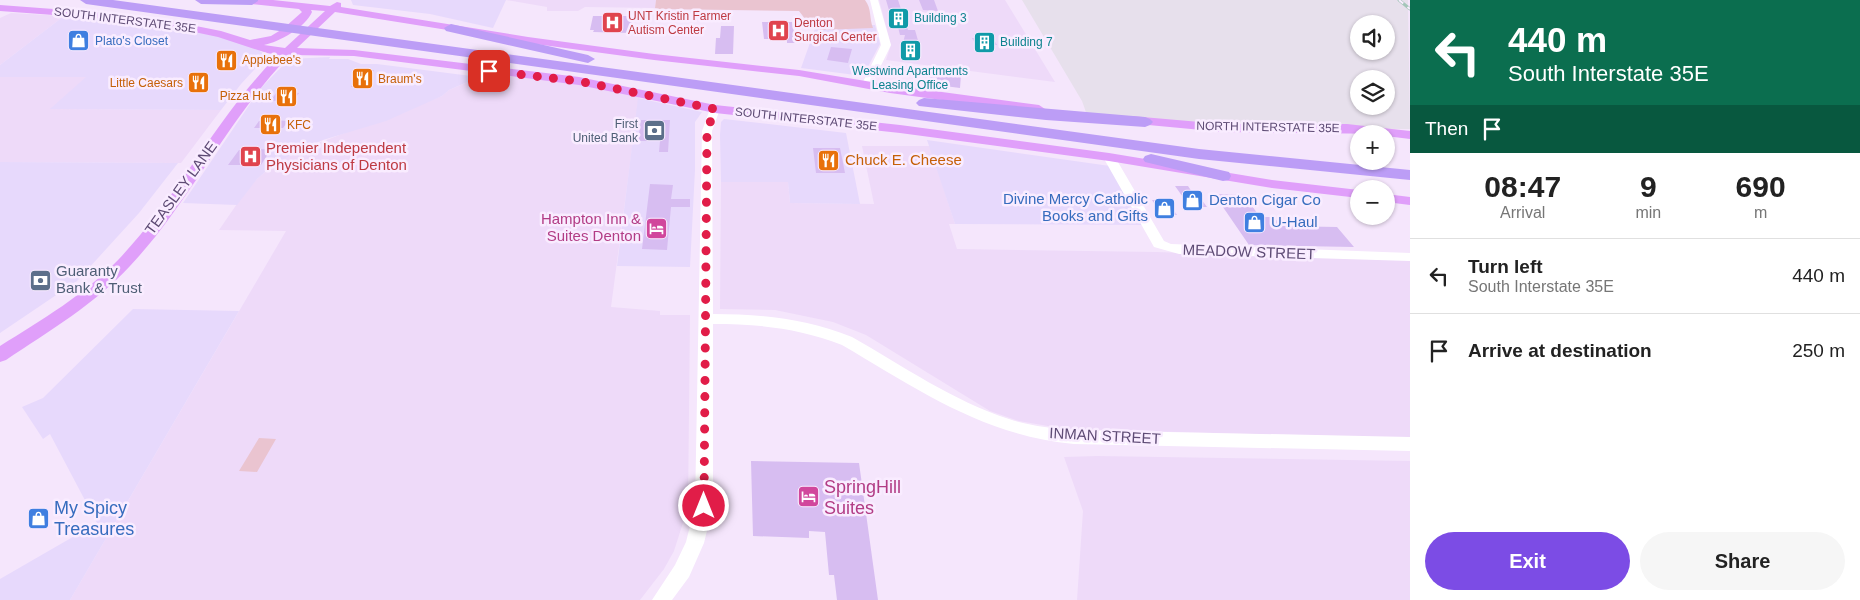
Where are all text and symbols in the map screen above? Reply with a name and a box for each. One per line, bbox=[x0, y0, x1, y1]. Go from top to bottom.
street label: SOUTH INTERSTATE 35E bbox=[53, 4, 197, 36]
building icon: Building 3 bbox=[886, 6, 910, 30]
place label: UNT Kristin Farmer Autism Center bbox=[628, 9, 731, 37]
hospital icon: UNT Kristin Farmer Autism Center bbox=[600, 11, 624, 35]
place label: Building 3 bbox=[914, 11, 967, 25]
map controls bbox=[1350, 15, 1395, 225]
button: sound bbox=[1350, 15, 1395, 60]
place label: Denton Surgical Center bbox=[794, 16, 877, 44]
hospital icon: Denton Surgical Center bbox=[766, 18, 790, 42]
icon: left bbox=[1425, 20, 1490, 85]
text: 440 m bbox=[1508, 20, 1607, 59]
shop icon: Plato's Closet bbox=[67, 29, 91, 53]
building icon: Building 7 bbox=[972, 30, 996, 54]
place label: Plato's Closet bbox=[95, 34, 169, 48]
place label: Building 7 bbox=[1000, 35, 1053, 49]
building icon: Westwind Apartments Leasing Office bbox=[898, 38, 922, 62]
restaurant icon: Applebee's bbox=[214, 48, 238, 72]
pin bbox=[468, 50, 510, 92]
place label: Applebee's bbox=[242, 53, 301, 67]
icon: arrive bbox=[475, 57, 503, 85]
text: South Interstate 35E bbox=[1508, 61, 1709, 86]
place label: Westwind Apartments Leasing Office bbox=[852, 64, 968, 92]
restaurant icon: Braum's bbox=[350, 67, 374, 91]
button: layers bbox=[1350, 70, 1395, 115]
restaurant icon: Little Caesars bbox=[187, 71, 211, 95]
place label: Braum's bbox=[378, 72, 422, 86]
place label: Little Caesars bbox=[110, 76, 183, 90]
restaurant icon: Pizza Hut bbox=[275, 84, 299, 108]
place label: Pizza Hut bbox=[220, 89, 272, 103]
street label: SOUTH INTERSTATE 35E bbox=[734, 105, 878, 133]
restaurant icon: KFC bbox=[259, 113, 283, 137]
icon: arrive bbox=[1478, 115, 1506, 143]
place label: First United Bank bbox=[573, 117, 639, 145]
place label: KFC bbox=[287, 118, 311, 132]
text: Then bbox=[1425, 118, 1468, 139]
bank icon: First United Bank bbox=[642, 119, 666, 143]
street label: NORTH INTERSTATE 35E bbox=[1196, 119, 1340, 135]
button: + bbox=[1350, 125, 1395, 170]
street label: TEASLEY LANE bbox=[141, 138, 220, 237]
place label: Premier Independent Physicians of Denton bbox=[266, 139, 407, 173]
hospital icon: Premier Independent Physicians of Denton bbox=[238, 145, 262, 169]
restaurant icon: Chuck E. Cheese bbox=[817, 148, 841, 172]
place label: Chuck E. Cheese bbox=[845, 151, 962, 168]
text: 08:47 bbox=[1484, 170, 1561, 203]
text: 9 bbox=[1640, 170, 1657, 203]
text: 690 bbox=[1736, 170, 1786, 203]
button: − bbox=[1350, 180, 1395, 225]
shop icon: Denton Cigar Co bbox=[1181, 188, 1205, 212]
place label: Divine Mercy Catholic Books and Gifts bbox=[1003, 190, 1148, 224]
place label: Denton Cigar Co bbox=[1209, 191, 1321, 208]
shop icon: Divine Mercy Catholic Books and Gifts bbox=[1152, 196, 1176, 220]
text: Arrival bbox=[1500, 204, 1545, 221]
text: min bbox=[1635, 204, 1661, 221]
text: m bbox=[1754, 204, 1767, 221]
place label: Hampton Inn & Suites Denton bbox=[541, 210, 641, 244]
shop icon: U-Haul bbox=[1243, 210, 1267, 234]
place label: U-Haul bbox=[1271, 213, 1318, 230]
hotel icon: Hampton Inn & Suites Denton bbox=[645, 216, 669, 240]
street label: MEADOW STREET bbox=[1183, 241, 1316, 262]
text: Turn left bbox=[1468, 256, 1543, 277]
place label: Guaranty Bank & Trust bbox=[56, 262, 143, 296]
icon: left bbox=[1425, 262, 1453, 290]
text: 440 m bbox=[1792, 265, 1845, 286]
bank icon: Guaranty Bank & Trust bbox=[28, 268, 52, 292]
text: South Interstate 35E bbox=[1468, 278, 1614, 295]
icon: arrive bbox=[1425, 337, 1453, 365]
text: Arrive at destination bbox=[1468, 340, 1652, 361]
text: 250 m bbox=[1792, 340, 1845, 361]
street label: INMAN STREET bbox=[1049, 424, 1161, 447]
place label: SpringHill Suites bbox=[824, 477, 901, 518]
position arrow bbox=[677, 479, 729, 531]
hotel icon: SpringHill Suites bbox=[796, 485, 820, 509]
place label: My Spicy Treasures bbox=[54, 498, 134, 539]
shop icon: My Spicy Treasures bbox=[26, 506, 50, 530]
button: Exit bbox=[1425, 532, 1630, 590]
button: Share bbox=[1640, 532, 1845, 590]

